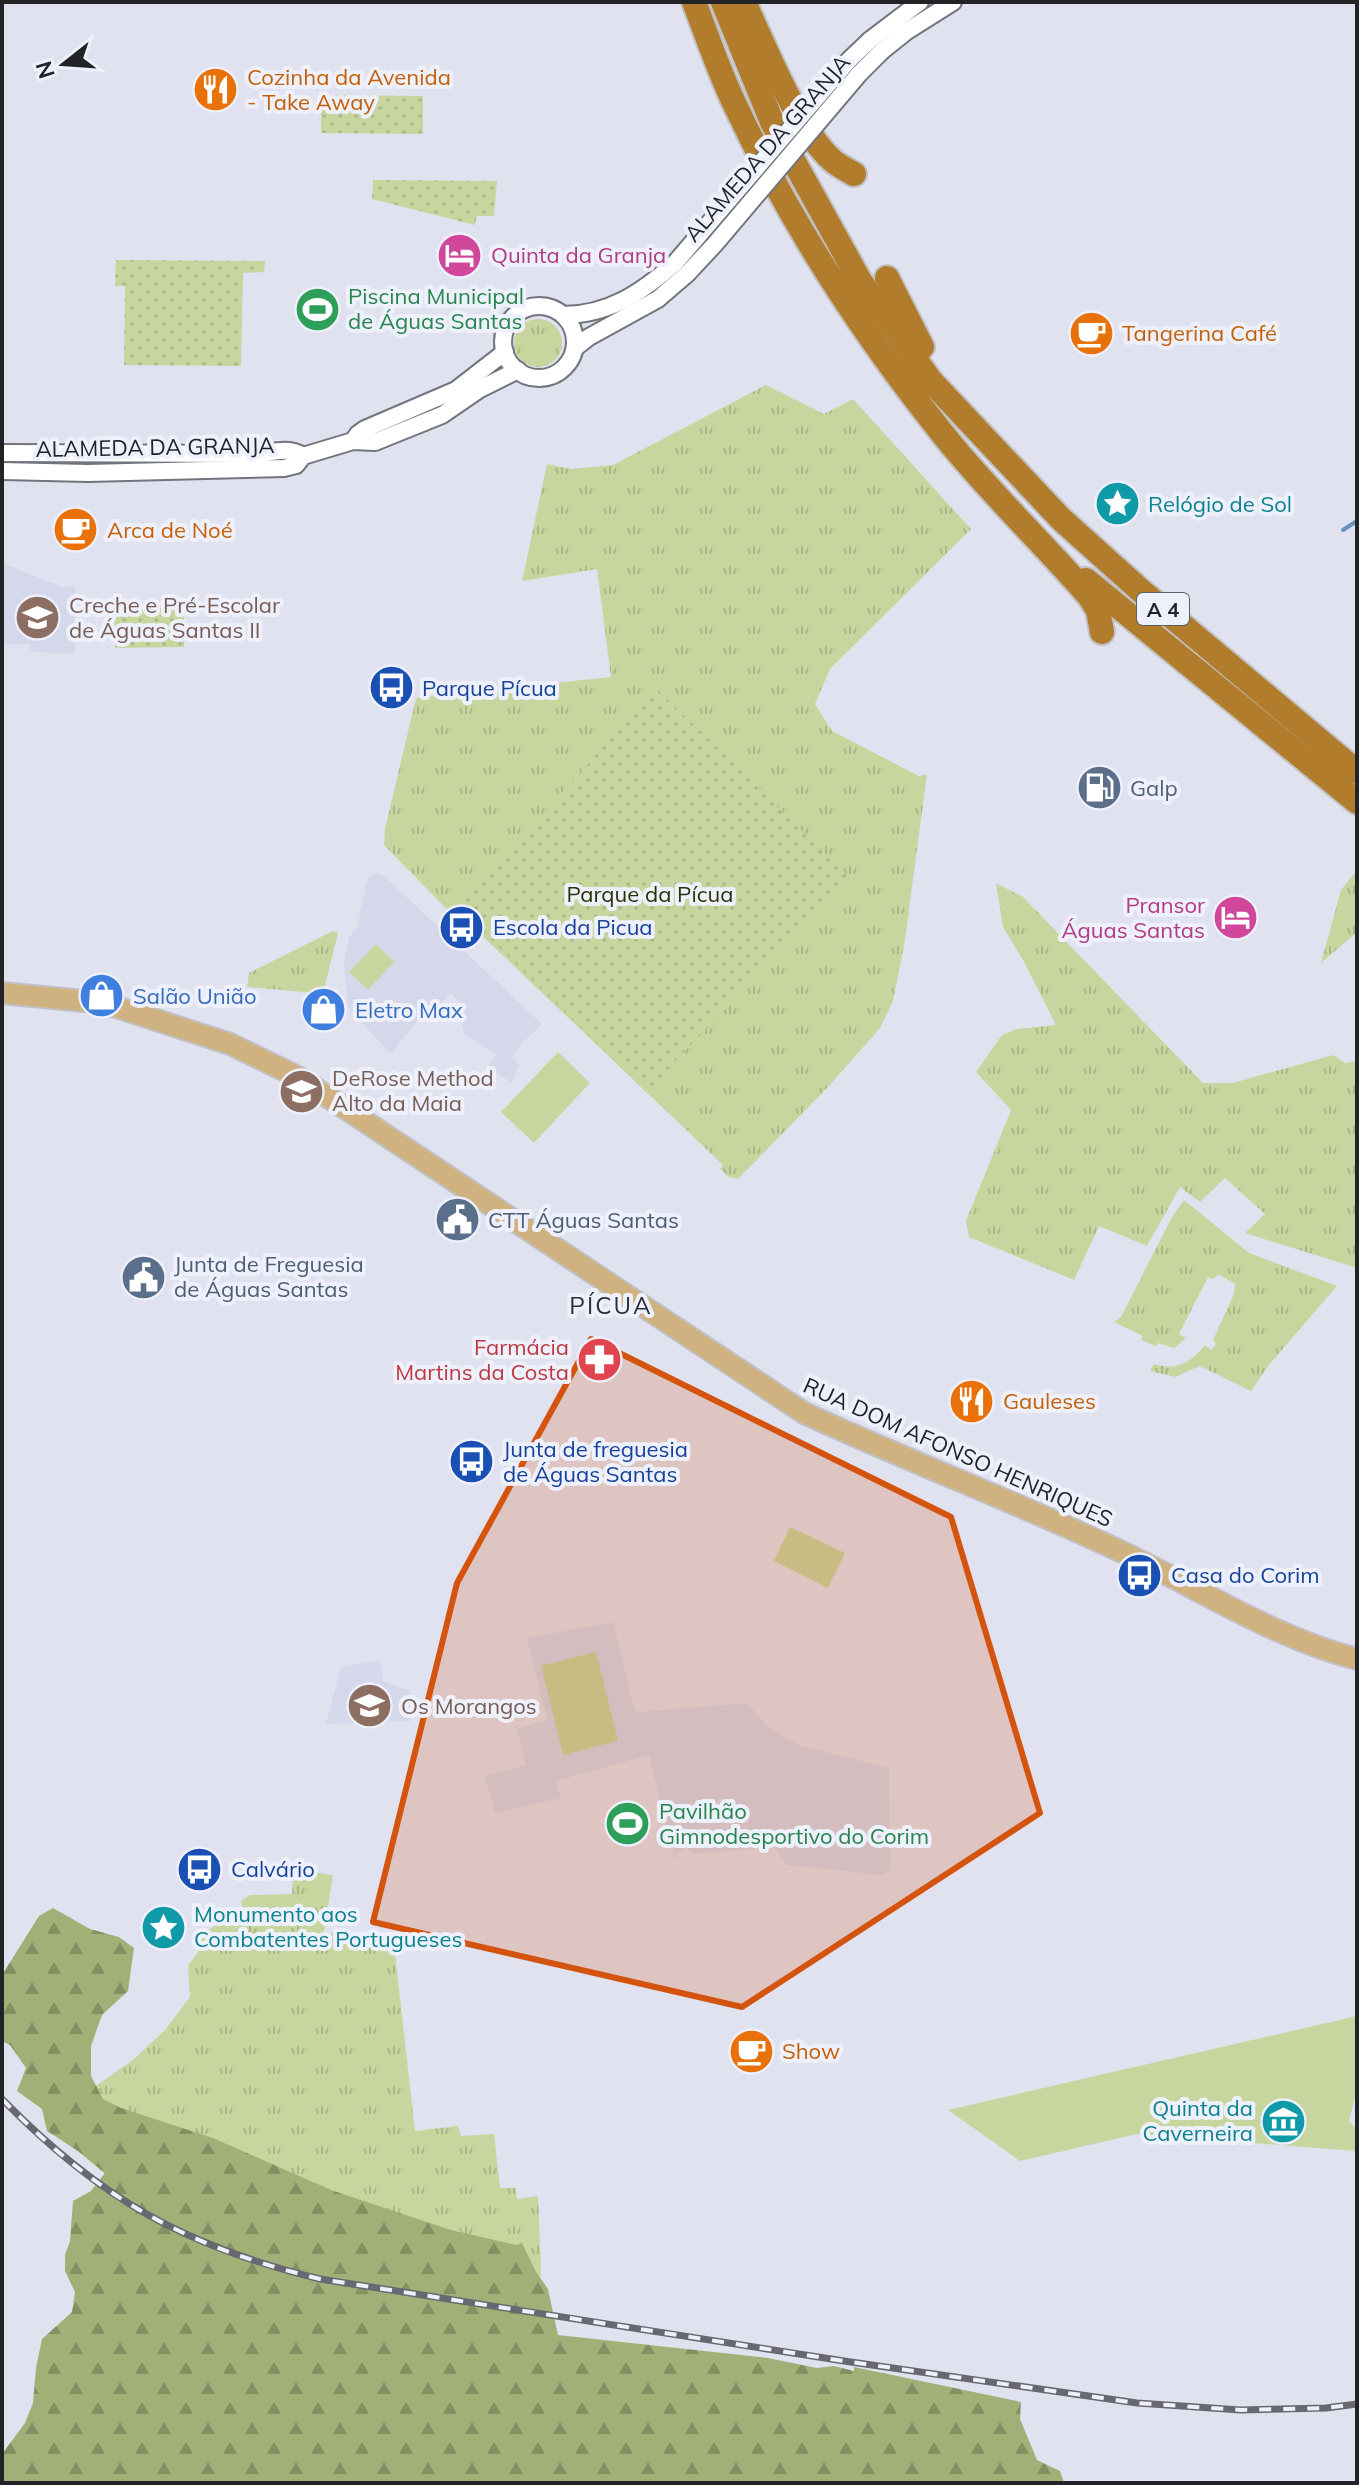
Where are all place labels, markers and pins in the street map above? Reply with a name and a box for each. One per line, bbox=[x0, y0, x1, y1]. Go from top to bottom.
place label: Cozinha da Avenida - Take Away bbox=[247, 63, 451, 116]
restaurant icon: Cozinha da Avenida - Take Away bbox=[192, 66, 240, 114]
hotel icon: Quinta da Granja bbox=[436, 231, 484, 279]
place label: Quinta da Granja bbox=[491, 241, 666, 269]
place label: Piscina Municipal de Águas Santas bbox=[348, 282, 524, 335]
sports icon: Piscina Municipal de Águas Santas bbox=[293, 285, 341, 333]
cafe icon: Tangerina Café bbox=[1067, 309, 1115, 357]
place label: Tangerina Café bbox=[1122, 319, 1277, 347]
place icon: Relógio de Sol bbox=[1093, 480, 1141, 528]
place label: Relógio de Sol bbox=[1148, 490, 1292, 518]
cafe icon: Arca de Noé bbox=[52, 506, 100, 554]
place label: Arca de Noé bbox=[107, 516, 233, 544]
place label: Creche e Pré-Escolar de Águas Santas II bbox=[69, 591, 280, 644]
school or university icon: Creche e Pré-Escolar de Águas Santas II bbox=[14, 594, 62, 642]
bus stop icon: Parque Pícua bbox=[367, 664, 415, 712]
place label: Parque Pícua bbox=[422, 674, 557, 702]
fuel station icon: Galp bbox=[1075, 764, 1123, 812]
place label: Galp bbox=[1130, 774, 1178, 802]
place label: Pransor Águas Santas bbox=[1062, 891, 1205, 944]
hotel icon: Pransor Águas Santas bbox=[1212, 894, 1260, 942]
bus stop icon: Escola da Picua bbox=[438, 903, 486, 951]
place label: Escola da Picua bbox=[493, 913, 653, 941]
shop icon: Salão União bbox=[78, 972, 126, 1020]
place label: Salão União bbox=[133, 982, 257, 1010]
shop icon: Eletro Max bbox=[300, 986, 348, 1034]
place label: Eletro Max bbox=[355, 996, 463, 1024]
place label: DeRose Method Alto da Maia bbox=[332, 1064, 494, 1117]
school or university icon: DeRose Method Alto da Maia bbox=[277, 1067, 325, 1115]
public building icon: CTT Águas Santas bbox=[433, 1196, 481, 1244]
place label: CTT Águas Santas bbox=[488, 1206, 679, 1234]
place label: Junta de Freguesia de Águas Santas bbox=[174, 1250, 364, 1303]
public building icon: Junta de Freguesia de Águas Santas bbox=[119, 1253, 167, 1301]
place label: Farmácia Martins da Costa bbox=[395, 1333, 569, 1386]
pharmacy icon: Farmácia Martins da Costa bbox=[576, 1336, 624, 1384]
restaurant icon: Gauleses bbox=[948, 1377, 996, 1425]
place label: Gauleses bbox=[1003, 1387, 1096, 1415]
place label: Junta de freguesia de Águas Santas bbox=[503, 1435, 688, 1488]
bus stop icon: Junta de freguesia de Águas Santas bbox=[448, 1438, 496, 1486]
bus stop icon: Casa do Corim bbox=[1116, 1551, 1164, 1599]
place label: Casa do Corim bbox=[1171, 1561, 1320, 1589]
school or university icon: Os Morangos bbox=[346, 1682, 394, 1730]
place label: Os Morangos bbox=[401, 1692, 537, 1720]
place label: Pavilhão Gimnodesportivo do Corim bbox=[659, 1797, 929, 1850]
sports icon: Pavilhão Gimnodesportivo do Corim bbox=[604, 1800, 652, 1848]
bus stop icon: Calvário bbox=[176, 1845, 224, 1893]
place label: Calvário bbox=[231, 1855, 315, 1883]
place label: Monumento aos Combatentes Portugueses bbox=[194, 1900, 462, 1953]
place icon: Monumento aos Combatentes Portugueses bbox=[139, 1903, 187, 1951]
cafe icon: Show bbox=[727, 2027, 775, 2075]
place label: Show bbox=[782, 2037, 840, 2065]
place label: Quinta da Caverneira bbox=[1143, 2094, 1253, 2147]
museum icon: Quinta da Caverneira bbox=[1260, 2097, 1308, 2145]

